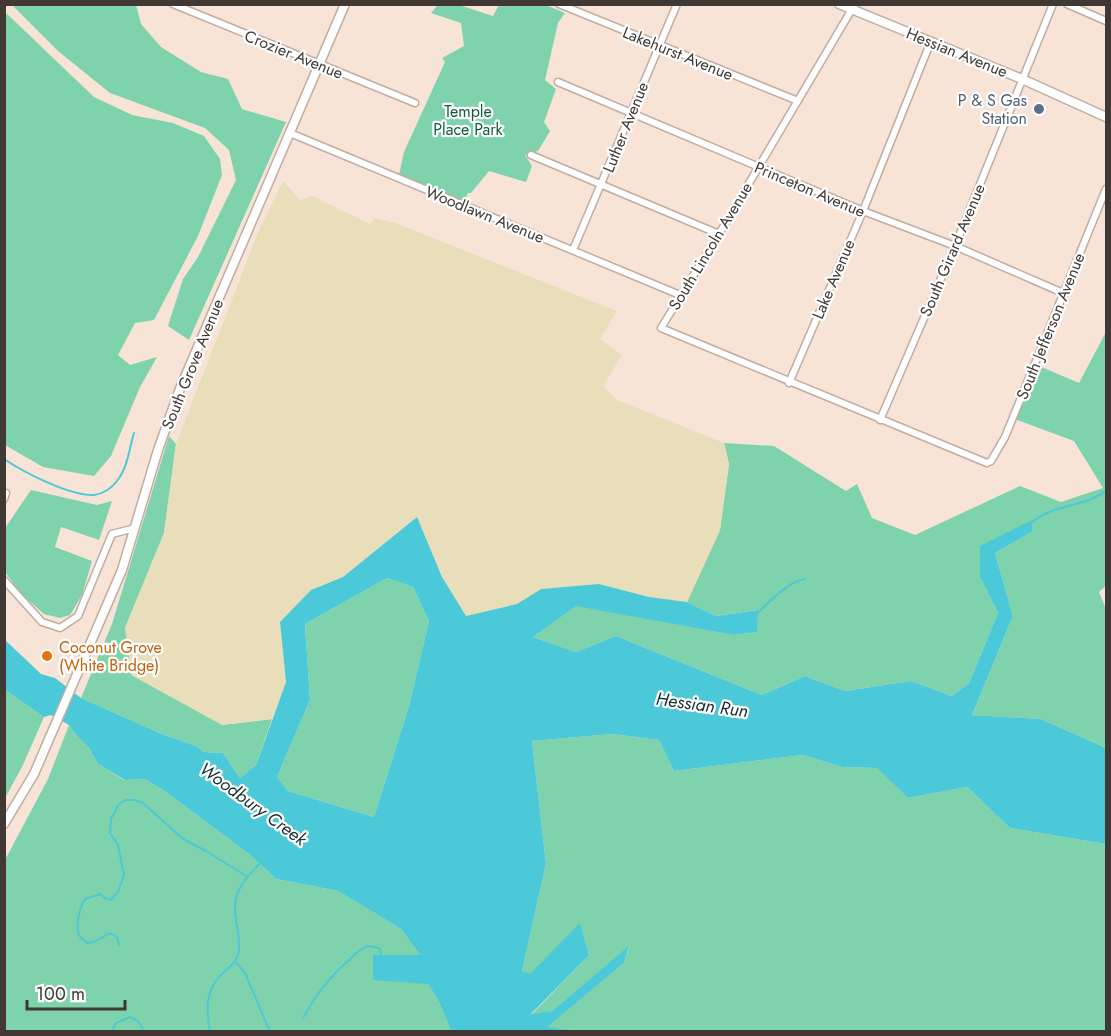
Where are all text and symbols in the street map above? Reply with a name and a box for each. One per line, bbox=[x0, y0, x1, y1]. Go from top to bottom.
street label: Lakehurst Avenue bbox=[619, 21, 736, 86]
street label: Hessian Avenue bbox=[903, 22, 1011, 83]
street label: Crozier Avenue bbox=[241, 24, 347, 85]
street label: Luther Avenue bbox=[597, 78, 654, 176]
place label: P & S Gas Station bbox=[958, 89, 1027, 130]
park label: Temple Place Park bbox=[433, 100, 504, 141]
marker: P & S Gas Station bbox=[1032, 102, 1046, 116]
street label: Princeton Avenue bbox=[751, 156, 869, 223]
street label: South Lincoln Avenue bbox=[663, 178, 758, 315]
street label: Woodlawn Avenue bbox=[422, 180, 548, 249]
street label: South Girard Avenue bbox=[914, 180, 991, 320]
street label: Lake Avenue bbox=[806, 236, 861, 323]
street label: South Jefferson Avenue bbox=[1011, 249, 1090, 403]
street label: South Grove Avenue bbox=[156, 296, 229, 433]
place label: Coconut Grove (White Bridge) bbox=[59, 636, 162, 677]
marker: Coconut Grove (White Bridge) bbox=[40, 649, 54, 663]
water label: Hessian Run bbox=[654, 686, 750, 724]
water label: Woodbury Creek bbox=[194, 756, 313, 853]
scale bar bbox=[27, 973, 124, 1011]
text: 100 m bbox=[36, 981, 85, 1007]

